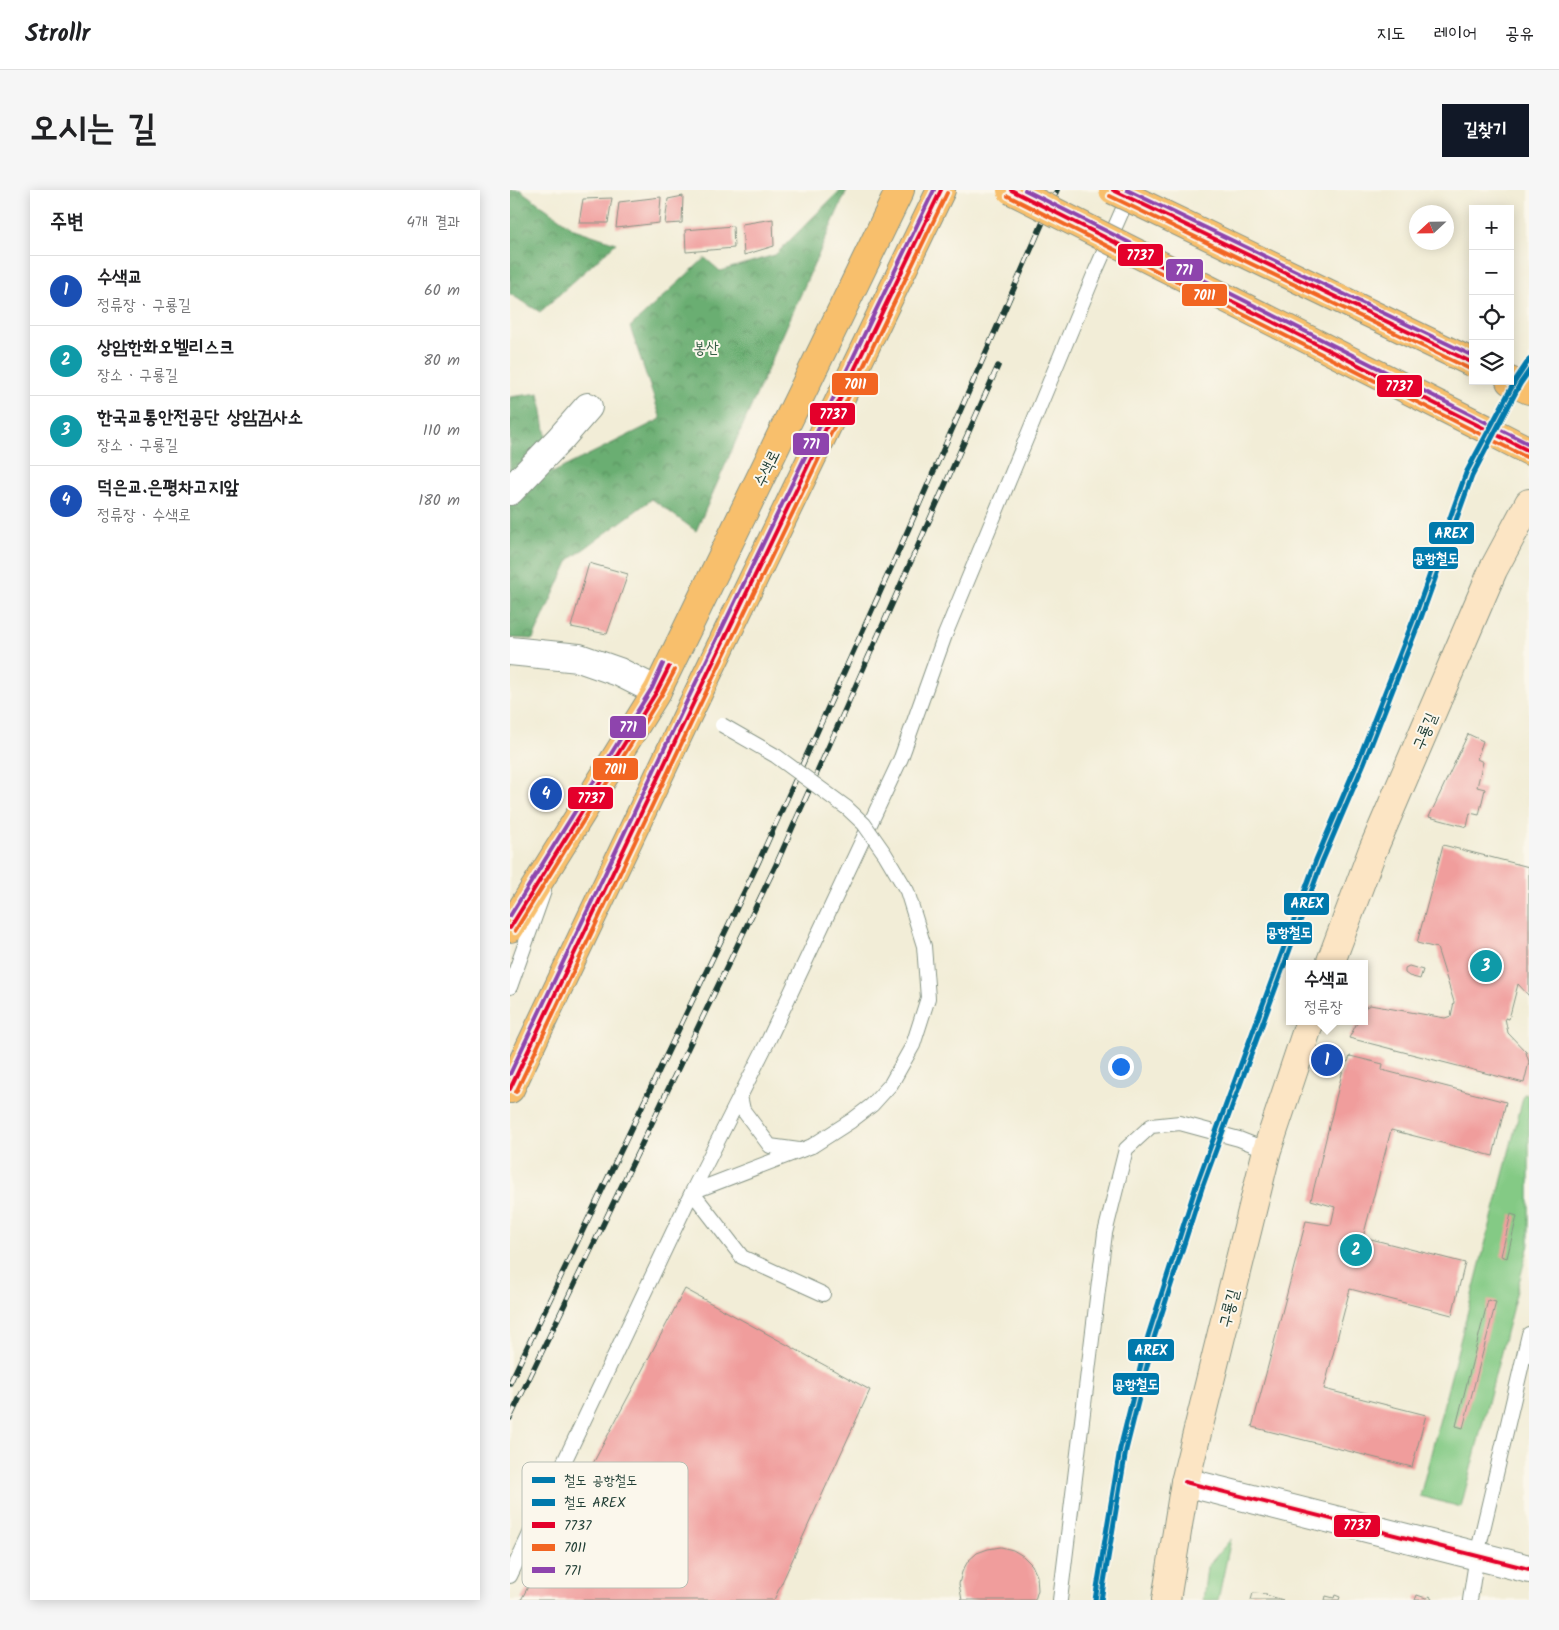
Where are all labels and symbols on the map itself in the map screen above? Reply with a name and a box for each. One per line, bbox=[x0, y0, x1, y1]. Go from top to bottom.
north arrow bbox=[1409, 205, 1454, 250]
line badge: 7737 bbox=[1117, 243, 1164, 267]
text: 7737 bbox=[1126, 245, 1154, 267]
line badge: 771 bbox=[1165, 258, 1204, 282]
text: 771 bbox=[1175, 260, 1193, 282]
line badge: 7011 bbox=[1181, 283, 1228, 307]
text: 7011 bbox=[1193, 285, 1216, 307]
park label: 봉산 bbox=[693, 336, 719, 361]
line badge: 7011 bbox=[831, 372, 879, 396]
text: 7011 bbox=[844, 374, 867, 396]
line badge: 7737 bbox=[1376, 374, 1423, 398]
text: 7737 bbox=[1385, 376, 1413, 398]
line badge: 7737 bbox=[809, 402, 856, 426]
text: 7737 bbox=[819, 404, 847, 426]
line badge: 771 bbox=[792, 432, 830, 456]
text: 771 bbox=[802, 434, 820, 456]
street label: 수색로 bbox=[748, 446, 787, 491]
line badge: AREX bbox=[1428, 521, 1475, 545]
text: AREX bbox=[1434, 523, 1468, 545]
line badge: 공항철도 bbox=[1412, 546, 1459, 570]
text: 공항철도 bbox=[1413, 548, 1459, 570]
street label: 구룡길 bbox=[1406, 709, 1444, 754]
line badge: 771 bbox=[609, 715, 647, 739]
text: 771 bbox=[619, 717, 637, 739]
line badge: 7011 bbox=[592, 757, 639, 781]
text: 7011 bbox=[604, 759, 627, 781]
pin: 4 bbox=[530, 775, 562, 813]
line badge: 7737 bbox=[567, 786, 614, 810]
text: 7737 bbox=[577, 788, 605, 810]
line badge: AREX bbox=[1283, 892, 1330, 916]
text: AREX bbox=[1290, 893, 1324, 915]
line badge: 공항철도 bbox=[1266, 921, 1313, 945]
text: 공항철도 bbox=[1266, 922, 1312, 944]
pin: 3 bbox=[1470, 947, 1502, 985]
pin: 1 bbox=[1311, 1041, 1343, 1079]
your location bbox=[1108, 1054, 1134, 1080]
pin: 2 bbox=[1340, 1231, 1372, 1269]
street label: 구룡길 bbox=[1213, 1286, 1246, 1330]
line badge: AREX bbox=[1127, 1338, 1175, 1362]
text: AREX bbox=[1134, 1340, 1168, 1362]
line badge: 공항철도 bbox=[1112, 1372, 1160, 1396]
text: 공항철도 bbox=[1113, 1374, 1159, 1396]
legend bbox=[522, 1462, 688, 1588]
text: 철도 공항철도 bbox=[564, 1470, 637, 1492]
text: 철도 AREX bbox=[564, 1492, 626, 1514]
line badge: 7737 bbox=[1333, 1514, 1381, 1538]
text: 7737 bbox=[564, 1515, 592, 1537]
text: 7737 bbox=[1343, 1515, 1371, 1537]
text: 7011 bbox=[564, 1537, 586, 1559]
text: 771 bbox=[564, 1560, 581, 1582]

